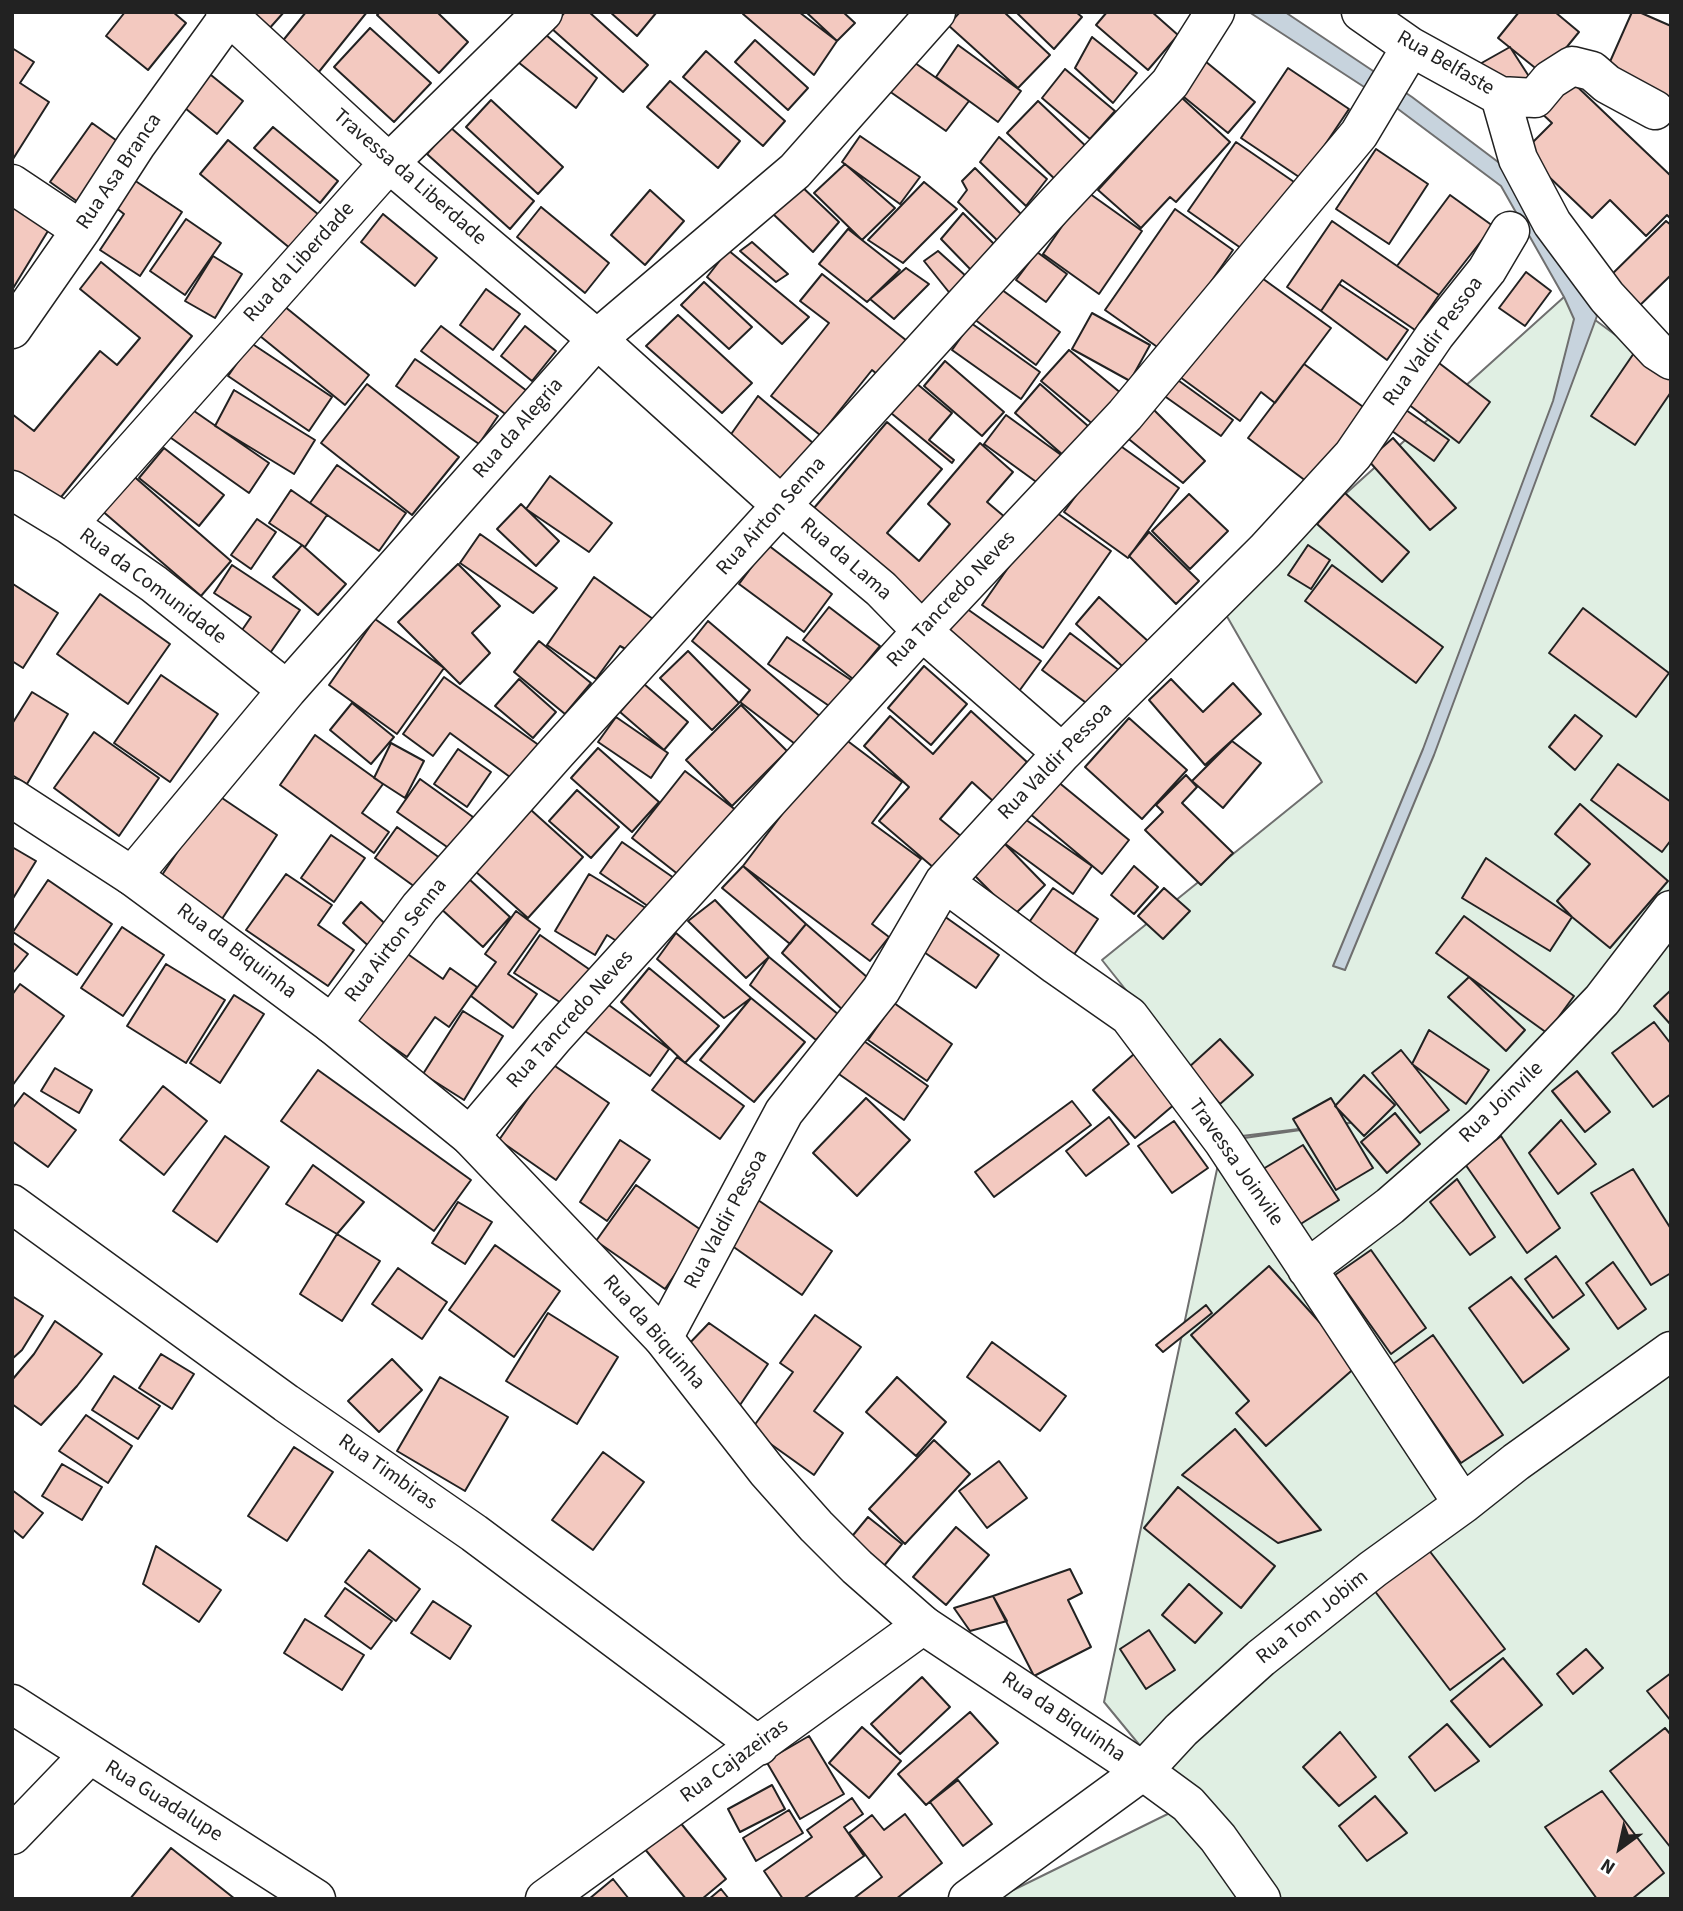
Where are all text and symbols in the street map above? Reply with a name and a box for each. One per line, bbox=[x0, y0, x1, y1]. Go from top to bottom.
street label: Rua Belfaste bbox=[1392, 26, 1498, 102]
street label: Travessa da Liberdade bbox=[327, 104, 491, 252]
street label: Rua Asa Branca bbox=[72, 109, 168, 235]
street label: Rua da Liberdade bbox=[239, 198, 361, 328]
street label: Rua Valdir Pessoa bbox=[1379, 272, 1489, 412]
street label: Rua da Alegria bbox=[468, 373, 570, 485]
street label: Rua Airton Senna bbox=[712, 452, 832, 582]
street label: Rua da Lama bbox=[794, 513, 896, 607]
street label: Rua da Comunidade bbox=[73, 523, 231, 651]
street label: Rua Tancredo Neves bbox=[882, 527, 1022, 673]
street label: Rua Valdir Pessoa bbox=[994, 698, 1118, 826]
street label: Rua Airton Senna bbox=[341, 874, 453, 1008]
street label: Rua da Biquinha bbox=[171, 899, 301, 1005]
street label: Rua Tancredo Neves bbox=[502, 946, 640, 1094]
street label: Rua Joinvile bbox=[1455, 1057, 1549, 1149]
street label: Travessa Joinvile bbox=[1182, 1095, 1288, 1231]
street label: Rua Valdir Pessoa bbox=[680, 1146, 774, 1294]
street label: Rua da Biquinha bbox=[596, 1270, 710, 1396]
street label: Rua Timbiras bbox=[333, 1430, 441, 1516]
street label: Rua Tom Jobim bbox=[1252, 1565, 1374, 1671]
street label: Rua da Biquinha bbox=[996, 1667, 1130, 1769]
street label: Rua Cajazeiras bbox=[676, 1714, 794, 1810]
street label: Rua Guadalupe bbox=[99, 1756, 227, 1848]
north arrow bbox=[1585, 1813, 1655, 1883]
text: N bbox=[1596, 1851, 1621, 1881]

